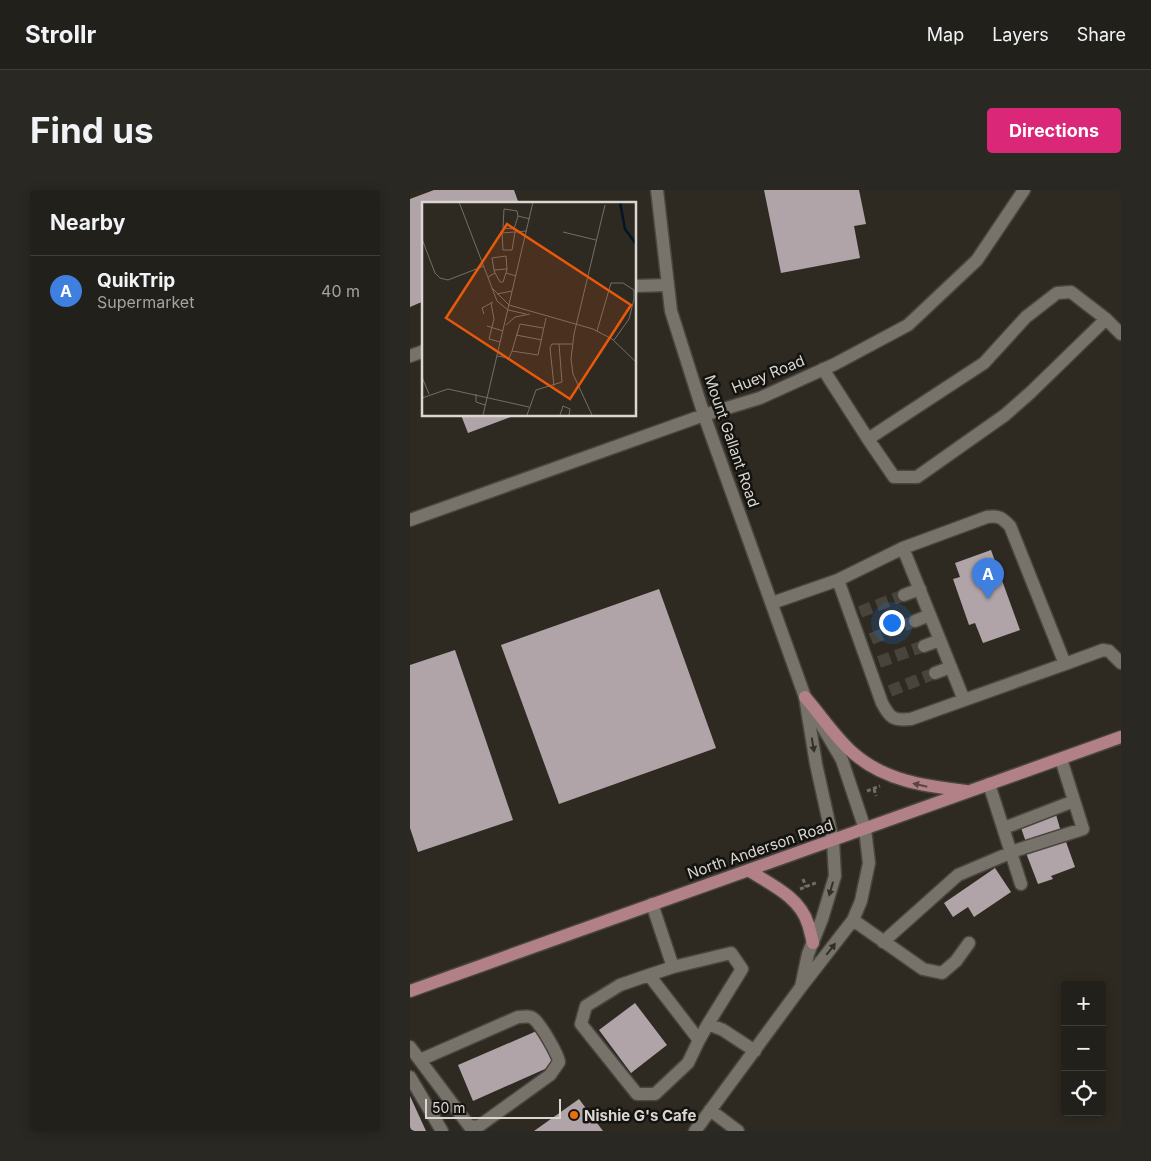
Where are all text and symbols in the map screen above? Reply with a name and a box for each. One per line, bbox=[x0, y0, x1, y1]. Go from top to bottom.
text: Strollr bbox=[25, 20, 96, 49]
text: Map bbox=[927, 24, 964, 45]
text: Layers bbox=[992, 24, 1049, 45]
text: Share bbox=[1077, 24, 1126, 45]
button: Directions bbox=[987, 108, 1121, 153]
text: Find us bbox=[30, 109, 154, 151]
inset map bbox=[422, 202, 636, 416]
text: Nearby bbox=[50, 210, 125, 235]
text: QuikTrip bbox=[97, 269, 175, 292]
text: A bbox=[60, 281, 72, 301]
text: 40 m bbox=[321, 281, 360, 301]
text: Supermarket bbox=[97, 292, 194, 312]
street label: Huey Road bbox=[729, 351, 807, 397]
street label: Mount Gallant Road bbox=[700, 372, 764, 510]
pin: A bbox=[972, 558, 1004, 599]
your location bbox=[879, 610, 905, 636]
one-way arrow bbox=[809, 737, 817, 753]
one-way arrow bbox=[913, 781, 928, 789]
street label: North Anderson Road bbox=[685, 815, 835, 883]
one-way arrow bbox=[826, 882, 834, 897]
one-way arrow bbox=[826, 942, 836, 956]
map controls bbox=[1061, 981, 1106, 1116]
button: + bbox=[1061, 981, 1106, 1026]
button: − bbox=[1061, 1026, 1106, 1071]
button: locate bbox=[1061, 1071, 1106, 1116]
scale bar bbox=[425, 1096, 561, 1119]
text: 50 m bbox=[432, 1099, 466, 1116]
place label: Nishie G's Cafe bbox=[584, 1106, 696, 1125]
marker: Nishie G's Cafe bbox=[568, 1109, 580, 1121]

